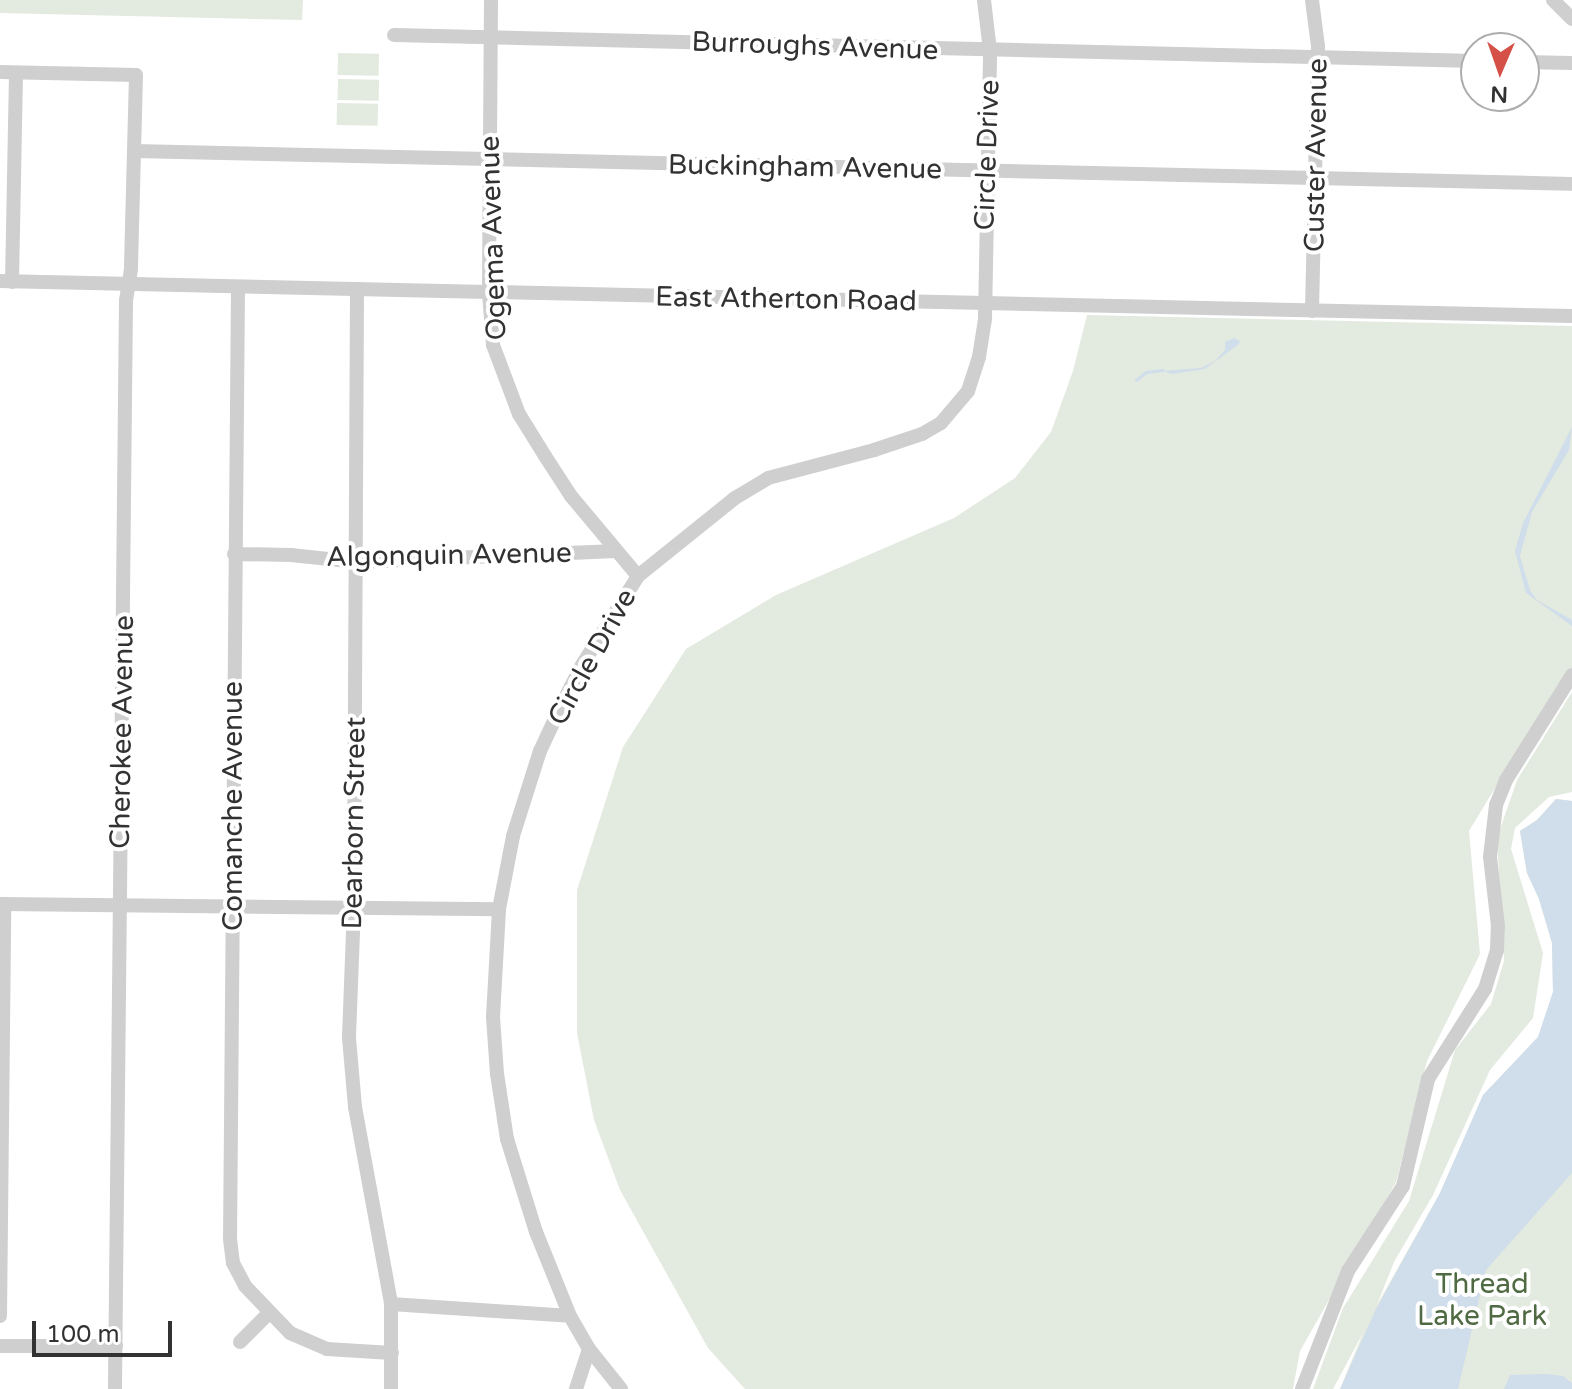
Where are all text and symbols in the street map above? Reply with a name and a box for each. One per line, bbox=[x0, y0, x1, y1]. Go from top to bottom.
street label: Burroughs Avenue bbox=[691, 25, 939, 67]
north arrow bbox=[1460, 32, 1540, 112]
street label: Custer Avenue bbox=[1298, 58, 1334, 252]
street label: Circle Drive bbox=[968, 79, 1006, 231]
text: N bbox=[1490, 81, 1509, 107]
street label: Ogema Avenue bbox=[473, 135, 513, 341]
street label: Buckingham Avenue bbox=[668, 148, 942, 186]
street label: East Atherton Road bbox=[655, 280, 917, 318]
street label: Algonquin Avenue bbox=[326, 536, 572, 574]
street label: Circle Drive bbox=[541, 583, 643, 731]
street label: Cherokee Avenue bbox=[103, 615, 141, 849]
street label: Comanche Avenue bbox=[216, 681, 250, 931]
street label: Dearborn Street bbox=[335, 716, 373, 930]
park label: Thread Lake Park bbox=[1417, 1267, 1547, 1333]
scale bar bbox=[36, 1305, 176, 1355]
text: 100 m bbox=[46, 1320, 120, 1349]

